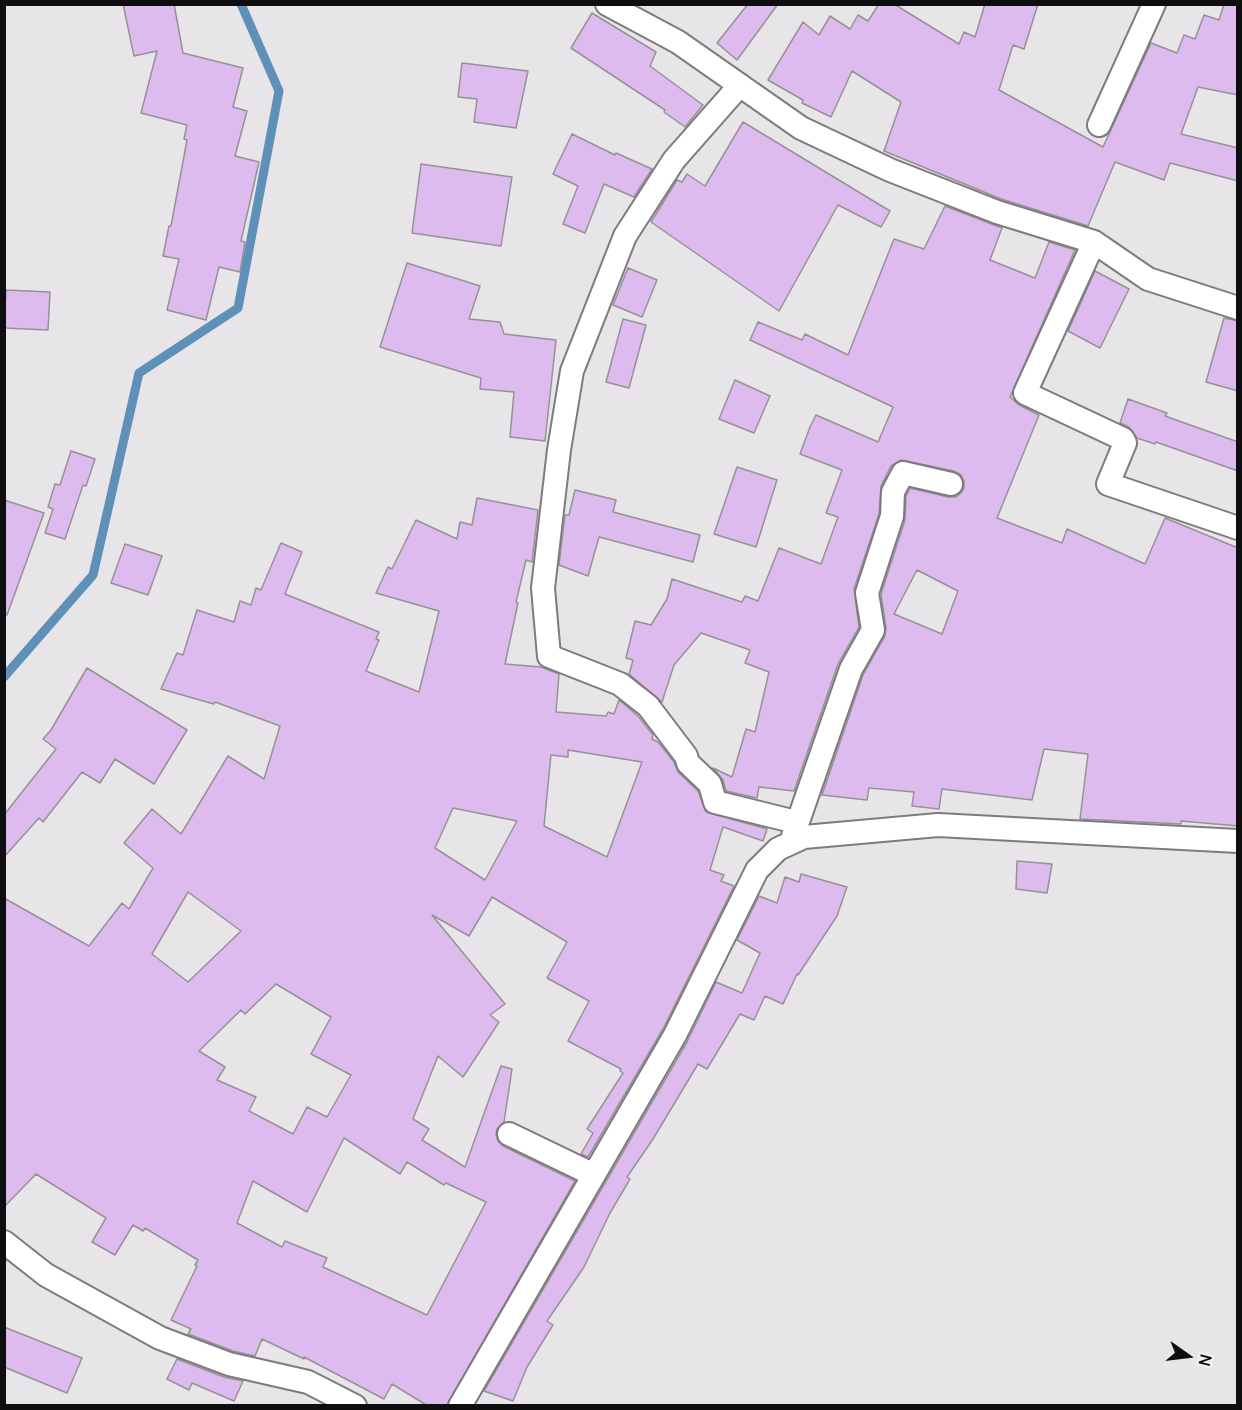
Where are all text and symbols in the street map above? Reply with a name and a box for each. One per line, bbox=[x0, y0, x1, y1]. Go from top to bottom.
north arrow bbox=[1158, 1326, 1218, 1386]
text: N bbox=[1193, 1352, 1218, 1369]

